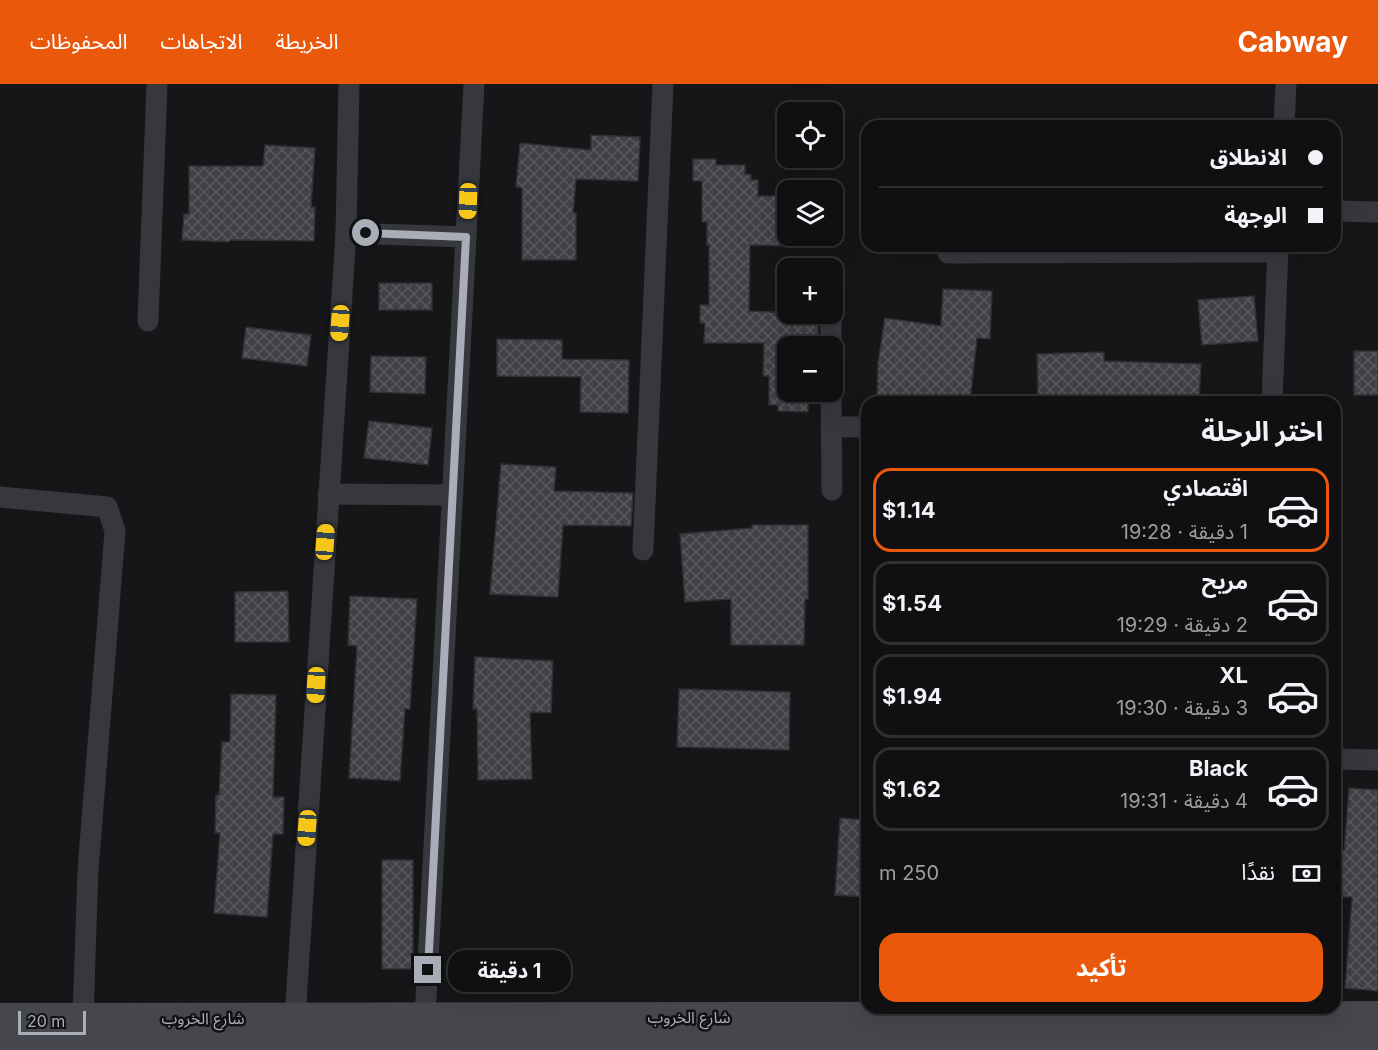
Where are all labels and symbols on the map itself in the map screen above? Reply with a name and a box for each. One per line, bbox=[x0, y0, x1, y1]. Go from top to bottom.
car bbox=[458, 183, 478, 219]
route start bbox=[352, 219, 379, 246]
car bbox=[330, 304, 350, 342]
car bbox=[315, 523, 335, 561]
car bbox=[306, 667, 326, 703]
car bbox=[297, 809, 317, 847]
callout: 1 دقيقة bbox=[449, 949, 572, 991]
route end bbox=[414, 956, 441, 983]
street label: شارع الخروب bbox=[647, 1007, 731, 1030]
scale bar bbox=[18, 1008, 86, 1036]
street label: شارع الخروب bbox=[161, 1008, 245, 1031]

